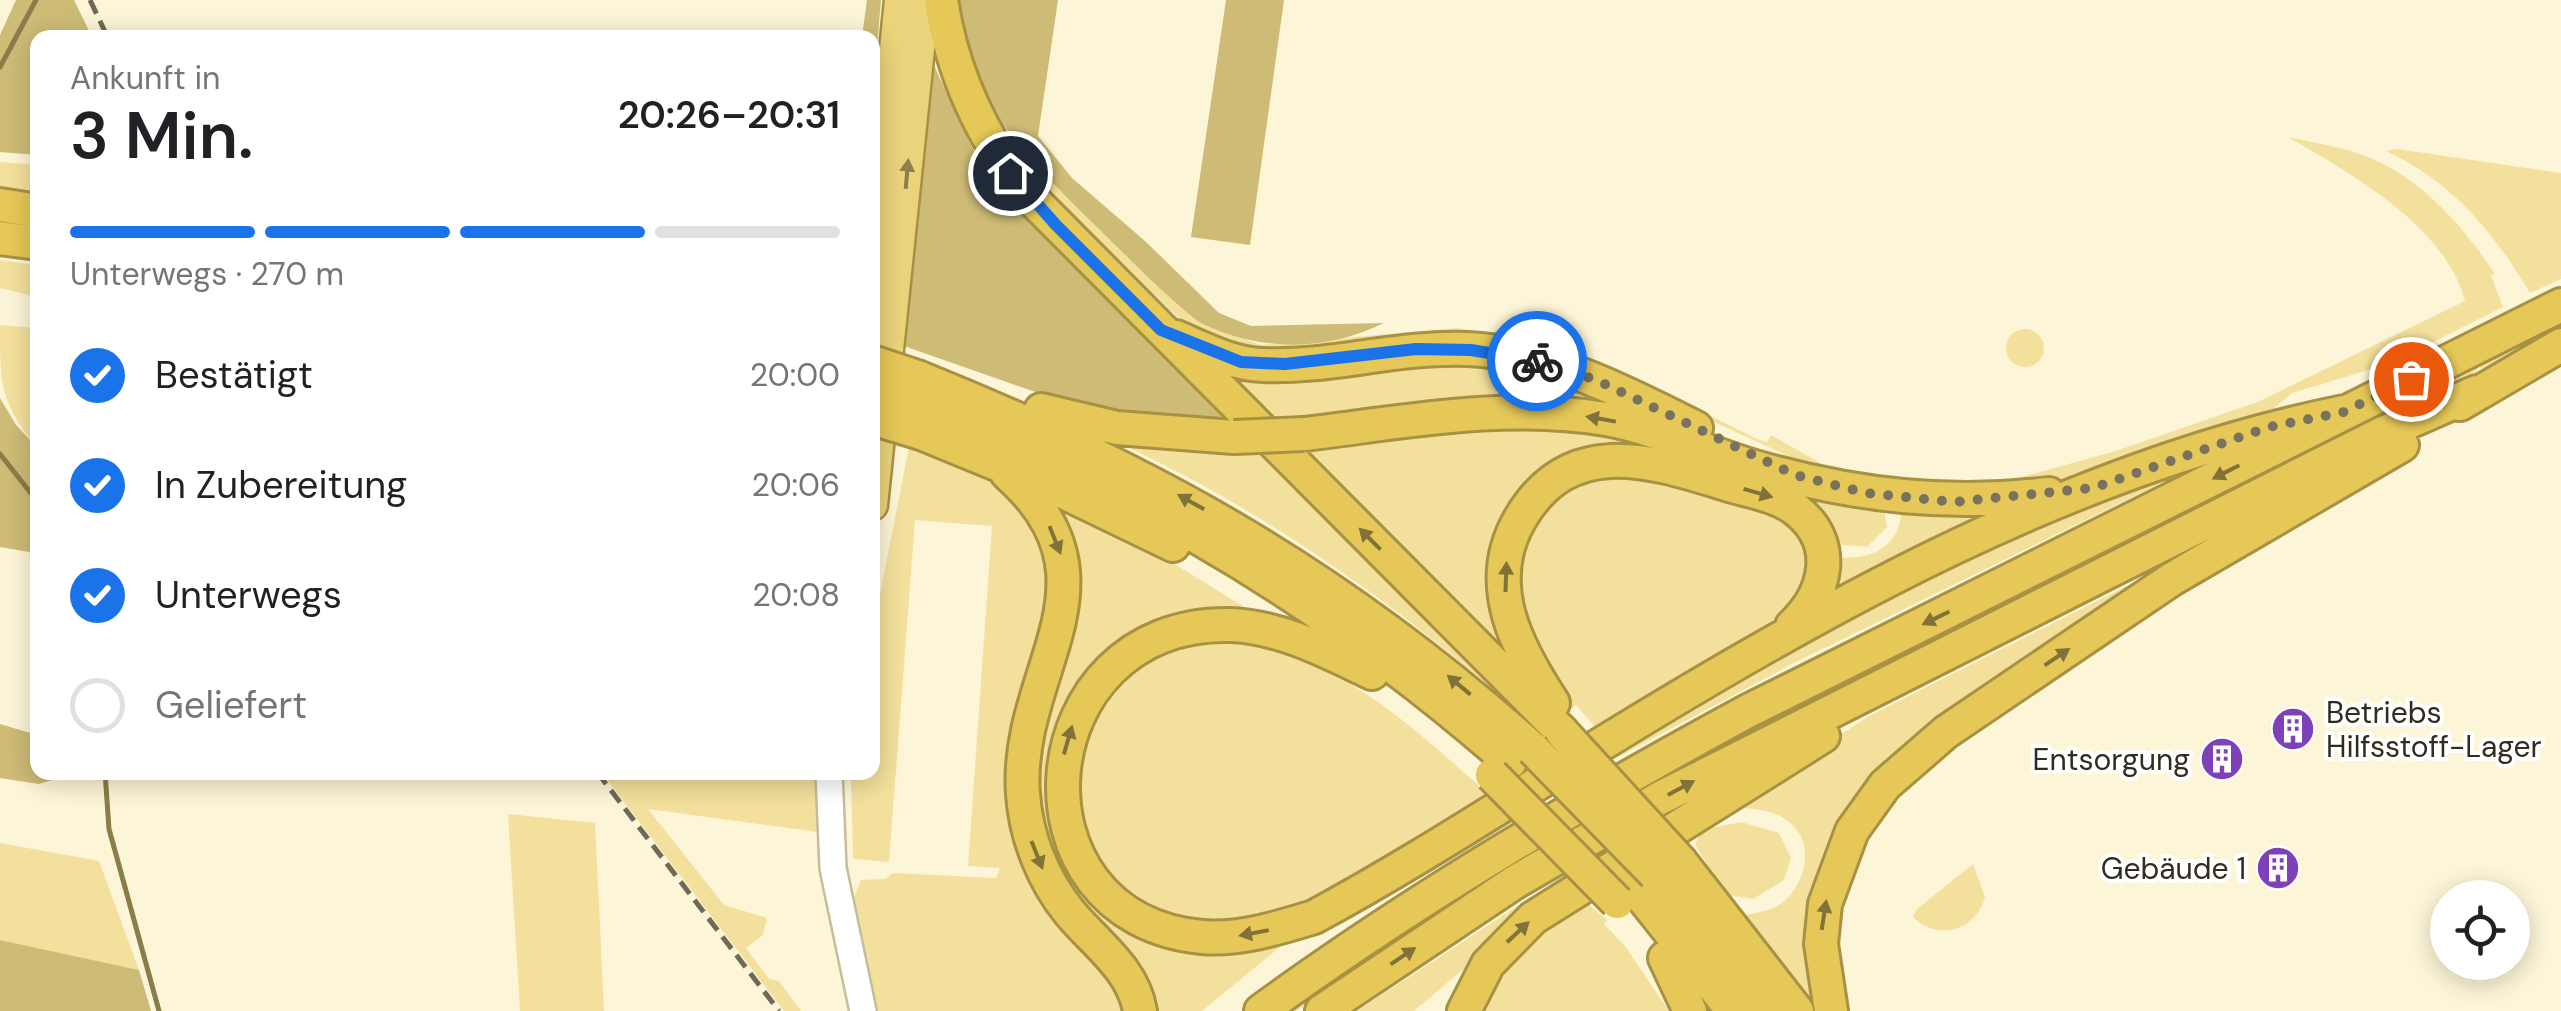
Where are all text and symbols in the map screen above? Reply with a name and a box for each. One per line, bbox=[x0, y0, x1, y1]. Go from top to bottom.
text: Ankunft in bbox=[70, 57, 220, 99]
text: 20:26–20:31 bbox=[618, 90, 840, 140]
text: 3 Min. bbox=[70, 94, 253, 178]
pin bbox=[968, 131, 1053, 216]
icon: home bbox=[983, 146, 1038, 201]
one-way arrow bbox=[899, 158, 915, 190]
text: Unterwegs · 270 m bbox=[70, 253, 344, 295]
courier bbox=[1487, 311, 1587, 411]
icon: bike bbox=[1510, 334, 1565, 389]
pin bbox=[2369, 337, 2454, 422]
icon: check bbox=[70, 348, 125, 403]
text: Bestätigt bbox=[155, 350, 313, 400]
icon: bag bbox=[2384, 352, 2439, 407]
text: 20:00 bbox=[750, 354, 840, 396]
one-way arrow bbox=[1585, 411, 1616, 426]
icon: check bbox=[70, 458, 125, 513]
text: In Zubereitung bbox=[155, 460, 407, 510]
one-way arrow bbox=[2211, 463, 2240, 480]
text: 20:06 bbox=[752, 464, 840, 506]
one-way arrow bbox=[1742, 486, 1773, 502]
one-way arrow bbox=[1177, 493, 1206, 510]
one-way arrow bbox=[1048, 525, 1064, 555]
one-way arrow bbox=[1358, 527, 1382, 551]
one-way arrow bbox=[1498, 560, 1514, 592]
icon: check bbox=[70, 568, 125, 623]
text: Unterwegs bbox=[155, 570, 342, 620]
text: 20:08 bbox=[752, 574, 840, 616]
one-way arrow bbox=[1921, 609, 1950, 626]
one-way arrow bbox=[2043, 648, 2070, 667]
one-way arrow bbox=[1447, 675, 1472, 696]
text: Geliefert bbox=[155, 680, 307, 730]
place label: Betriebs Hilfsstoff-Lager bbox=[2326, 693, 2542, 766]
building icon: Betriebs Hilfsstoff-Lager bbox=[2270, 706, 2316, 752]
one-way arrow bbox=[1061, 724, 1076, 755]
building icon: Entsorgung bbox=[2199, 736, 2245, 782]
place label: Entsorgung bbox=[2033, 740, 2190, 779]
one-way arrow bbox=[1666, 779, 1695, 796]
one-way arrow bbox=[1030, 840, 1046, 870]
building icon: Gebäude 1 bbox=[2255, 845, 2301, 891]
place label: Gebäude 1 bbox=[2101, 849, 2246, 888]
map controls bbox=[2430, 880, 2530, 980]
button: locate bbox=[2430, 880, 2530, 980]
one-way arrow bbox=[1817, 898, 1833, 930]
one-way arrow bbox=[1505, 921, 1530, 943]
one-way arrow bbox=[1237, 926, 1269, 941]
one-way arrow bbox=[1389, 947, 1416, 965]

